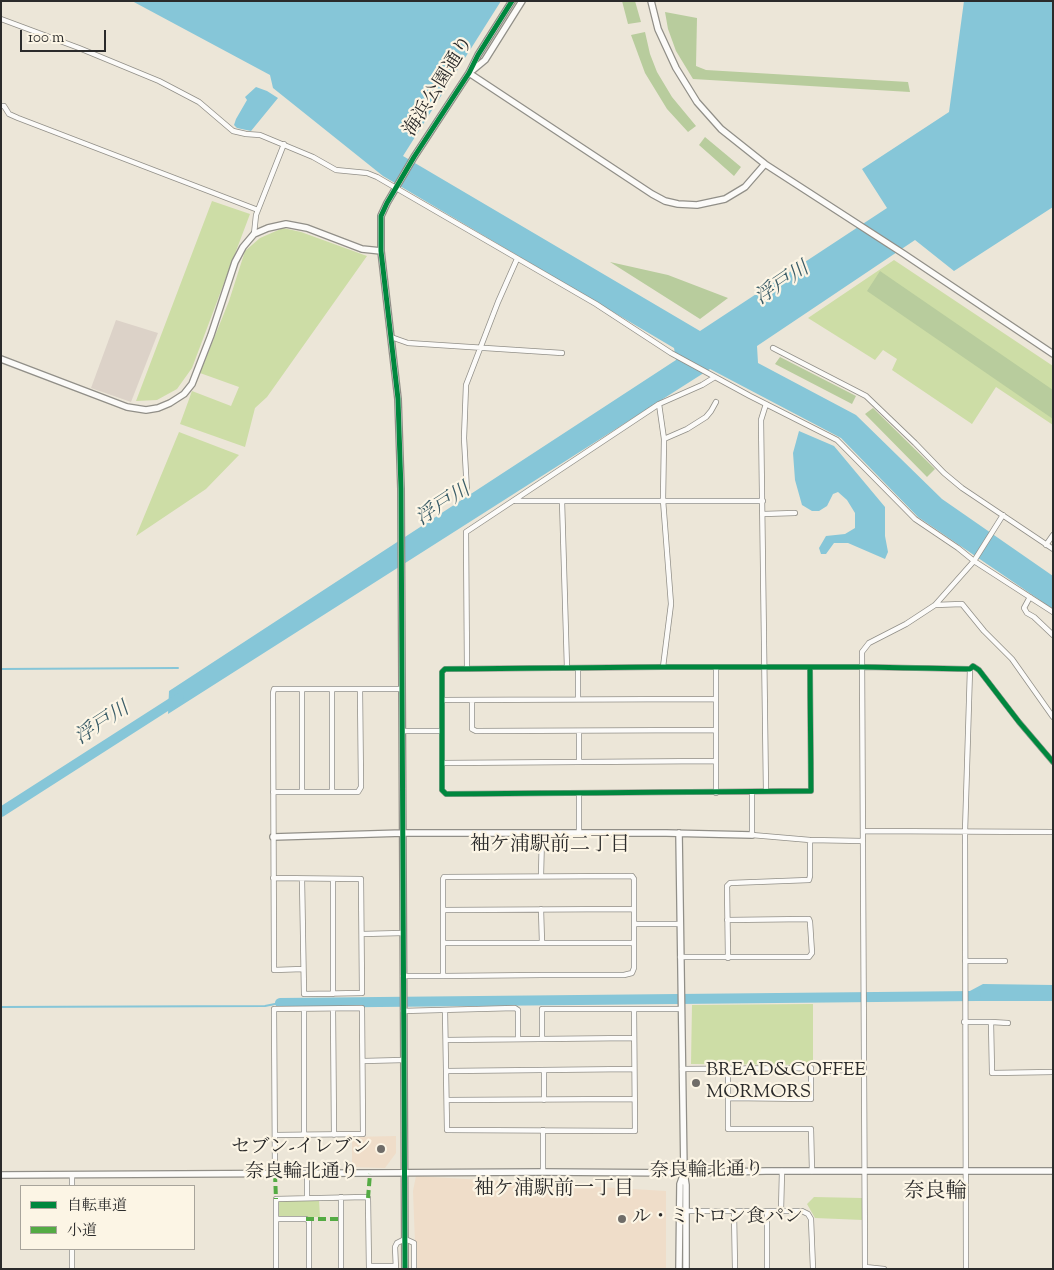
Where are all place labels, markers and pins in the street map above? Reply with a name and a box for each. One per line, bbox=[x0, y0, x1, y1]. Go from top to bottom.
place label: BREAD&COFFEE MORMORS bbox=[706, 1061, 866, 1105]
marker: BREAD&COFFEE MORMORS bbox=[690, 1077, 702, 1089]
place label: セブン-イレブン bbox=[232, 1138, 371, 1160]
marker: セブン-イレブン bbox=[375, 1143, 387, 1155]
place label: ル・ミトロン食パン bbox=[632, 1208, 803, 1230]
marker: ル・ミトロン食パン bbox=[616, 1213, 628, 1225]

